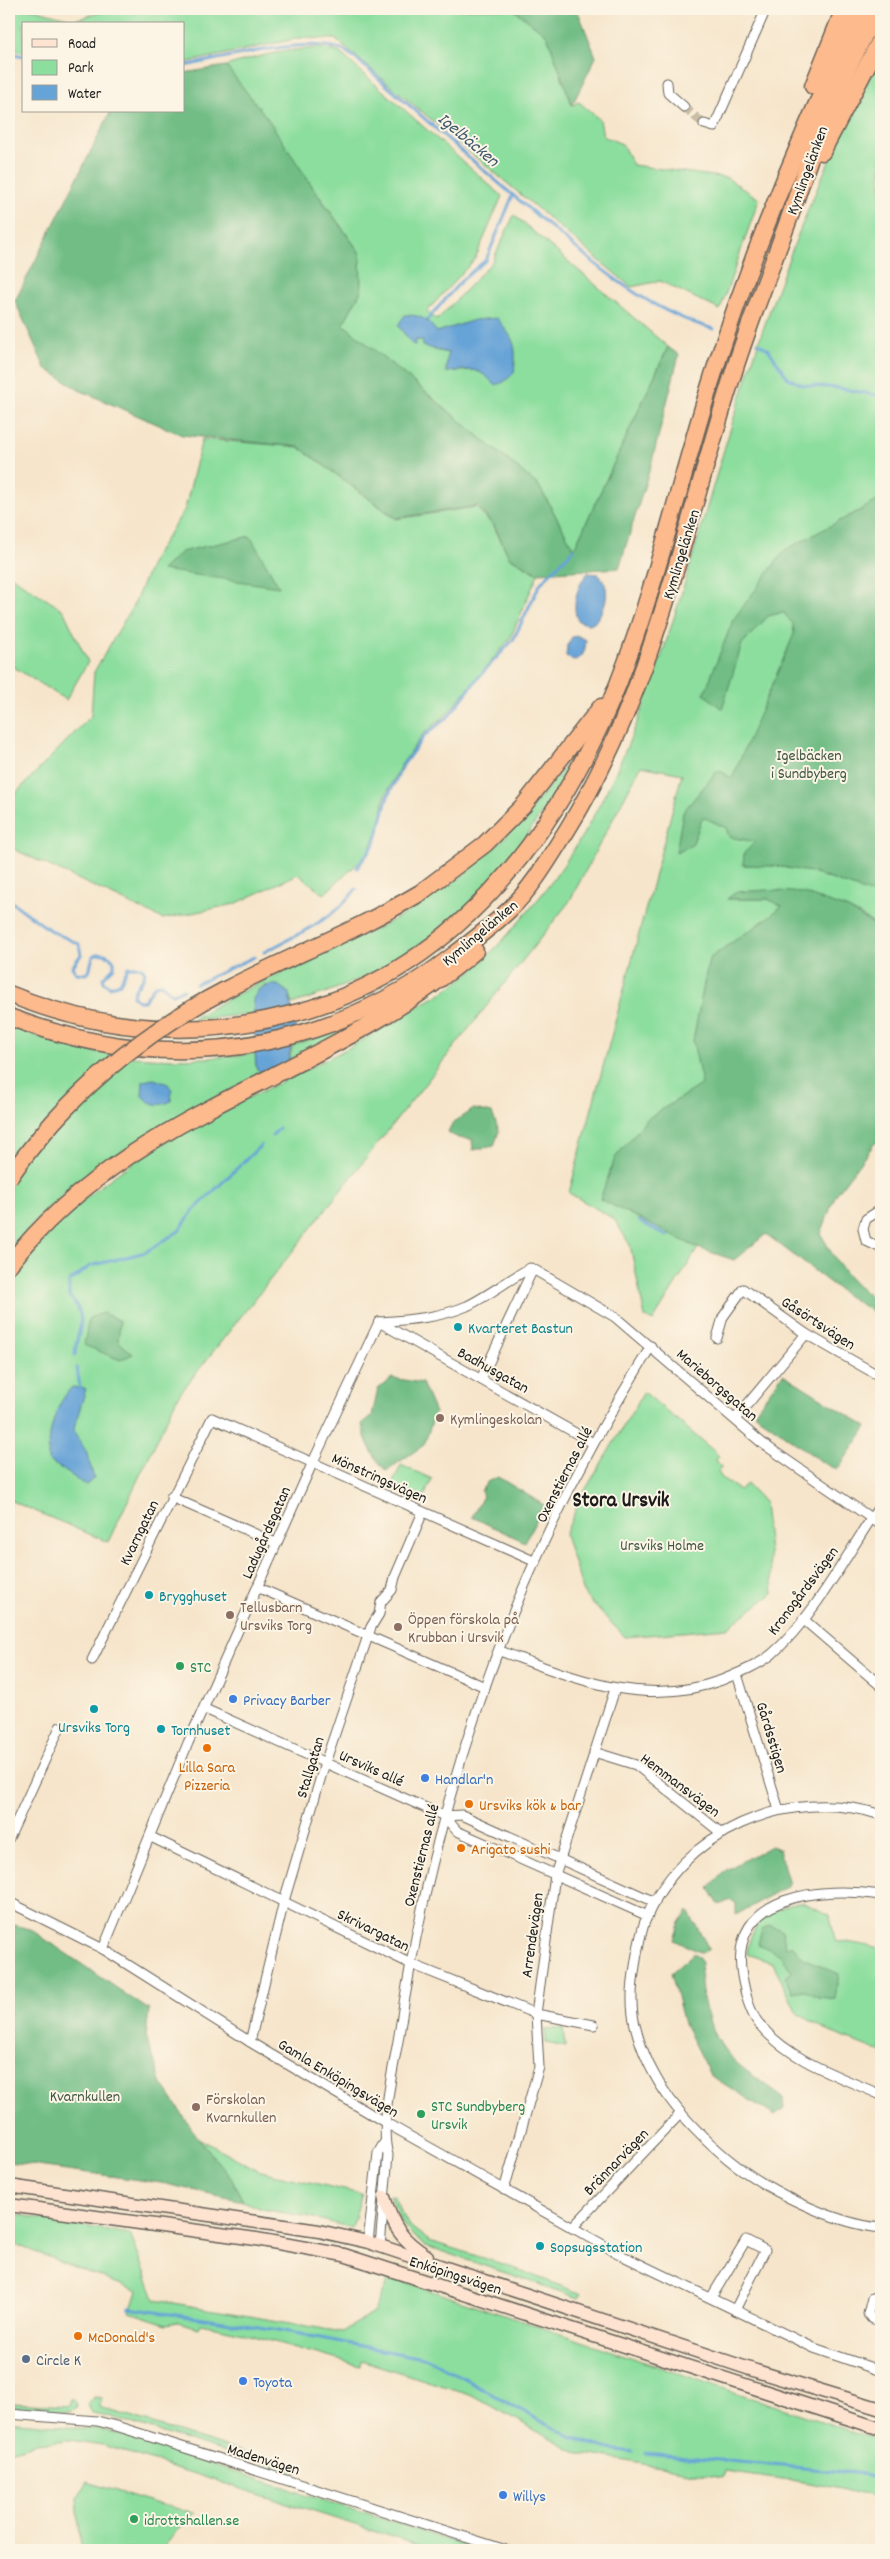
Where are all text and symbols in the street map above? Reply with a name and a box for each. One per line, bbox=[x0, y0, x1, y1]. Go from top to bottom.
legend bbox=[22, 22, 185, 112]
text: Road bbox=[68, 34, 96, 56]
text: Park bbox=[68, 58, 94, 80]
text: Water bbox=[68, 84, 102, 106]
water label: Igelbäcken bbox=[431, 108, 504, 174]
street label: Kymlingelänken bbox=[782, 123, 835, 219]
street label: Kymlingelänken bbox=[658, 507, 707, 603]
park label: Igelbäcken i Sundbyberg bbox=[771, 745, 847, 786]
street label: Kymlingelänken bbox=[438, 895, 524, 973]
street label: Gåsörtsvägen bbox=[776, 1291, 859, 1357]
place label: Kvarteret Bastun bbox=[468, 1318, 573, 1341]
marker: Kvarteret Bastun bbox=[452, 1321, 464, 1333]
street label: Badhusgatan bbox=[453, 1342, 533, 1400]
street label: Marieborgsgatan bbox=[670, 1344, 762, 1428]
place label: Kymlingeskolan bbox=[450, 1409, 542, 1432]
marker: Kymlingeskolan bbox=[434, 1412, 446, 1424]
street label: Oxenstiernas allé bbox=[531, 1423, 599, 1527]
street label: Mönstringsvägen bbox=[327, 1448, 431, 1511]
street label: Ladugårdsgatan bbox=[237, 1483, 298, 1583]
district label: Stora Ursvik bbox=[573, 1487, 670, 1517]
street label: Kvarngatan bbox=[115, 1496, 166, 1570]
park label: Ursviks Holme bbox=[620, 1535, 704, 1558]
street label: Kronogårdsvägen bbox=[763, 1542, 845, 1641]
place label: Brygghuset bbox=[159, 1586, 227, 1609]
marker: Brygghuset bbox=[143, 1589, 155, 1601]
place label: Tellusbarn Ursviks Torg bbox=[240, 1597, 312, 1638]
marker: Tellusbarn Ursviks Torg bbox=[224, 1609, 236, 1621]
place label: Öppen förskola på Krubban i Ursvik bbox=[408, 1609, 519, 1650]
marker: Öppen förskola på Krubban i Ursvik bbox=[392, 1621, 404, 1633]
place label: STC bbox=[190, 1657, 211, 1680]
marker: STC bbox=[174, 1660, 186, 1672]
place label: Privacy Barber bbox=[243, 1690, 331, 1713]
marker: Privacy Barber bbox=[227, 1693, 239, 1705]
street label: Gårdsstigen bbox=[749, 1699, 792, 1776]
marker: Ursviks Torg bbox=[88, 1703, 100, 1715]
place label: Ursviks Torg bbox=[58, 1717, 130, 1740]
place label: Tornhuset bbox=[171, 1720, 230, 1743]
marker: Tornhuset bbox=[155, 1723, 167, 1735]
street label: Stallgatan bbox=[291, 1734, 332, 1801]
marker: Lilla Sara Pizzeria bbox=[201, 1742, 213, 1754]
street label: Ursviks allé bbox=[335, 1745, 407, 1794]
street label: Hemmansvägen bbox=[635, 1748, 724, 1824]
place label: Lilla Sara Pizzeria bbox=[179, 1757, 236, 1798]
place label: Handlar'n bbox=[435, 1769, 493, 1792]
marker: Handlar'n bbox=[419, 1772, 431, 1784]
place label: Ursviks kök & bar bbox=[479, 1795, 581, 1818]
marker: Ursviks kök & bar bbox=[463, 1798, 475, 1810]
street label: Oxenstiernas allé bbox=[399, 1802, 446, 1910]
place label: Arigato sushi bbox=[471, 1839, 550, 1862]
marker: Arigato sushi bbox=[455, 1842, 467, 1854]
street label: Arrendevägen bbox=[516, 1891, 551, 1979]
street label: Skrivargatan bbox=[333, 1904, 413, 1959]
street label: Gamla Enköpingsvägen bbox=[273, 2034, 403, 2124]
park label: Kvarnkullen bbox=[50, 2086, 120, 2109]
place label: Förskolan Kvarnkullen bbox=[206, 2089, 276, 2130]
place label: STC Sundbyberg Ursvik bbox=[431, 2096, 525, 2137]
marker: Förskolan Kvarnkullen bbox=[190, 2101, 202, 2113]
marker: STC Sundbyberg Ursvik bbox=[415, 2108, 427, 2120]
street label: Brännarvägen bbox=[579, 2124, 655, 2202]
place label: Sopsugsstation bbox=[550, 2237, 642, 2260]
marker: Sopsugsstation bbox=[534, 2240, 546, 2252]
street label: Enköpingsvägen bbox=[406, 2251, 504, 2302]
place label: McDonald's bbox=[88, 2327, 156, 2350]
marker: McDonald's bbox=[72, 2330, 84, 2342]
place label: Circle K bbox=[36, 2350, 81, 2373]
marker: Circle K bbox=[20, 2353, 32, 2365]
place label: Toyota bbox=[253, 2372, 293, 2395]
marker: Toyota bbox=[237, 2375, 249, 2387]
street label: Madenvägen bbox=[224, 2438, 302, 2482]
place label: Willys bbox=[513, 2486, 546, 2509]
marker: Willys bbox=[497, 2489, 509, 2501]
place label: idrottshallen.se bbox=[144, 2510, 239, 2533]
marker: idrottshallen.se bbox=[128, 2513, 140, 2525]

